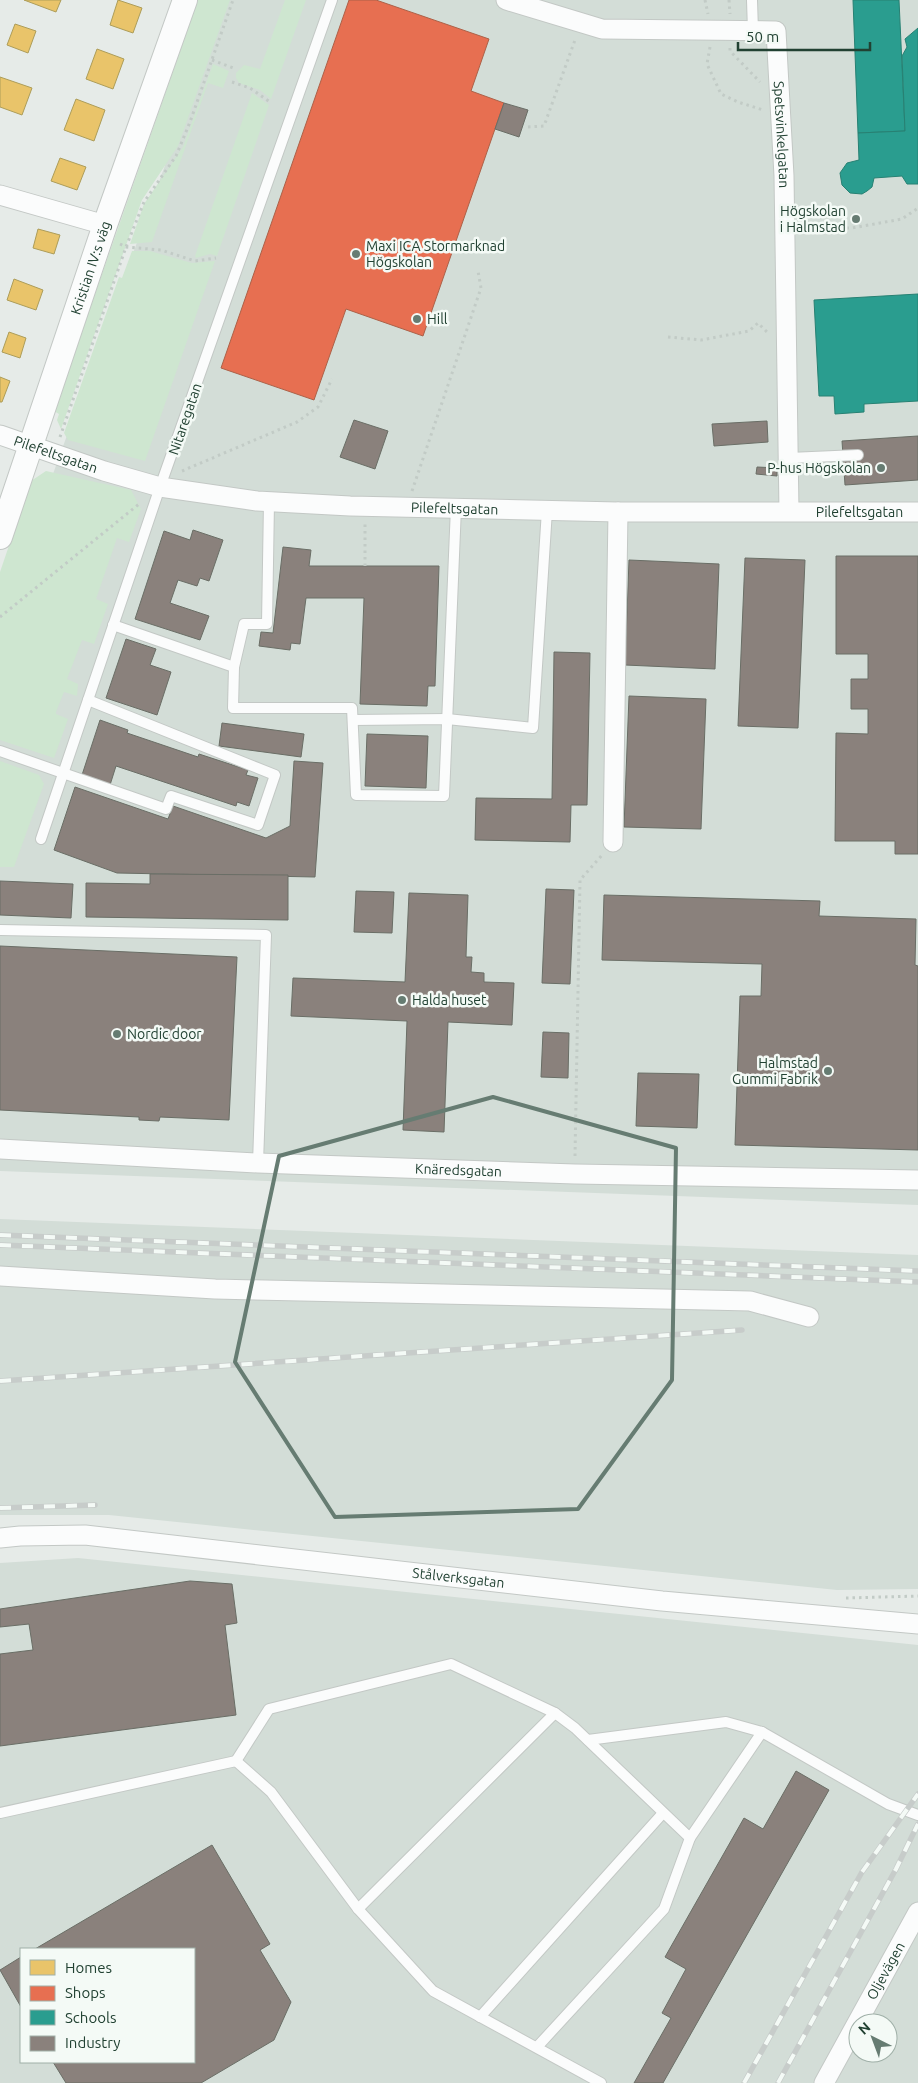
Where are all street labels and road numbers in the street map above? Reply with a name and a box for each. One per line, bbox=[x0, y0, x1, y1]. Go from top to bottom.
street label: Spetsvinkelgatan bbox=[771, 81, 792, 188]
street label: Kristian IV:s väg bbox=[67, 219, 114, 317]
street label: Nitaregatan bbox=[165, 381, 205, 457]
street label: Pilefeltsgatan bbox=[12, 432, 100, 476]
street label: Pilefeltsgatan bbox=[411, 499, 498, 517]
street label: Pilefeltsgatan bbox=[816, 504, 903, 520]
street label: Knäredsgatan bbox=[415, 1160, 502, 1179]
street label: Stålverksgatan bbox=[412, 1565, 505, 1591]
street label: Oljevägen bbox=[863, 1939, 908, 2003]

